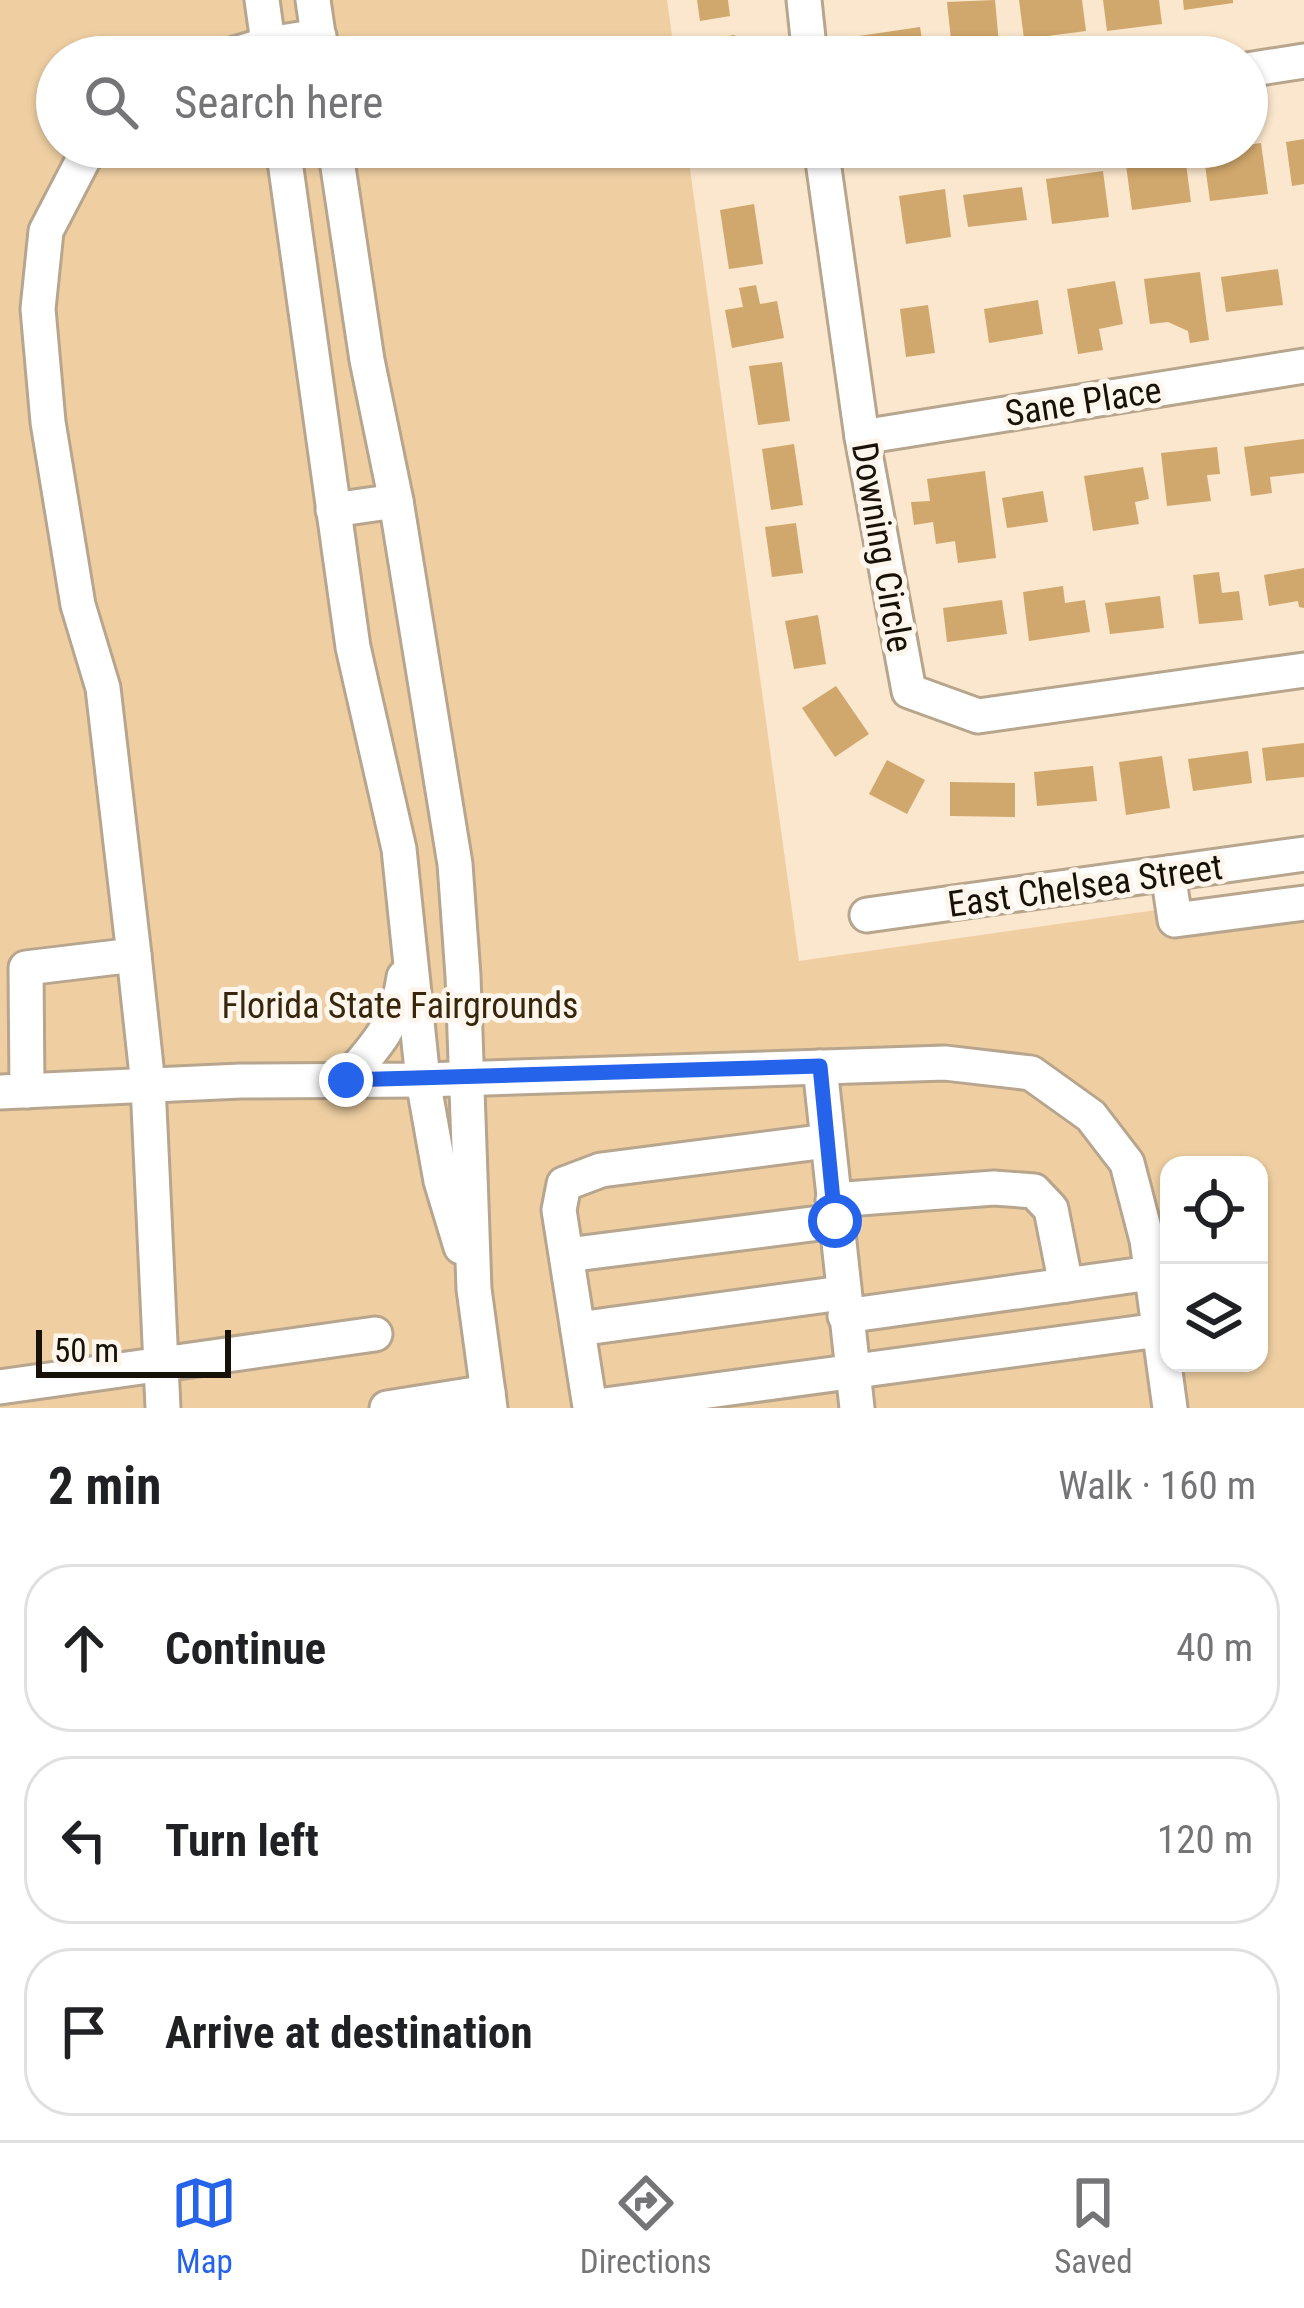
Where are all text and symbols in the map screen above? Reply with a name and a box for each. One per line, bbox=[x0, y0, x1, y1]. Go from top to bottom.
search box bbox=[36, 36, 1268, 168]
icon: search bbox=[78, 69, 144, 135]
text: Search here bbox=[174, 76, 383, 129]
street label: Sane Place bbox=[1002, 369, 1164, 435]
street label: Downing Circle bbox=[843, 439, 921, 655]
street label: East Chelsea Street bbox=[945, 846, 1225, 926]
park label: Florida State Fairgrounds bbox=[221, 985, 579, 1027]
route end bbox=[319, 1053, 373, 1107]
map controls bbox=[1160, 1156, 1268, 1372]
button: locate bbox=[1160, 1156, 1268, 1264]
route start bbox=[808, 1194, 862, 1248]
button: layers bbox=[1160, 1264, 1268, 1372]
scale bar bbox=[36, 1324, 231, 1377]
text: 50 m bbox=[54, 1331, 119, 1370]
text: 2 min bbox=[48, 1457, 161, 1516]
text: Walk · 160 m bbox=[1058, 1463, 1256, 1509]
icon: ahead bbox=[51, 1615, 117, 1681]
text: Continue bbox=[165, 1622, 326, 1675]
text: 40 m bbox=[1176, 1625, 1253, 1671]
icon: left bbox=[51, 1807, 117, 1873]
text: Turn left bbox=[165, 1814, 319, 1867]
text: 120 m bbox=[1157, 1817, 1253, 1863]
icon: arrive bbox=[51, 1999, 117, 2065]
text: Arrive at destination bbox=[165, 2006, 533, 2059]
tab: Map bbox=[171, 2170, 237, 2281]
tab: Directions bbox=[580, 2170, 712, 2281]
tab: Saved bbox=[1054, 2170, 1133, 2281]

